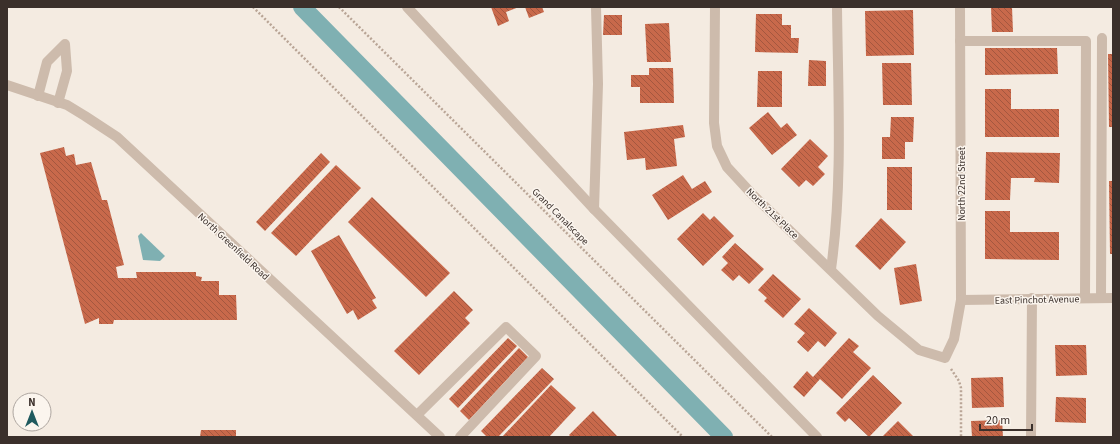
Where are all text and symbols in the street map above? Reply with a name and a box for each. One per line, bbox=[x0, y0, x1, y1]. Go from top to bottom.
street label: North 22nd Street bbox=[955, 146, 969, 221]
street label: Grand Canalscape bbox=[529, 185, 592, 248]
street label: North 21st Place bbox=[743, 185, 802, 242]
street label: North Greenfield Road bbox=[195, 210, 272, 284]
street label: East Pinchot Avenue bbox=[995, 292, 1080, 308]
north arrow bbox=[12, 392, 52, 432]
text: N bbox=[28, 395, 36, 410]
scale bar bbox=[980, 406, 1032, 432]
text: 20 m bbox=[986, 412, 1010, 429]

